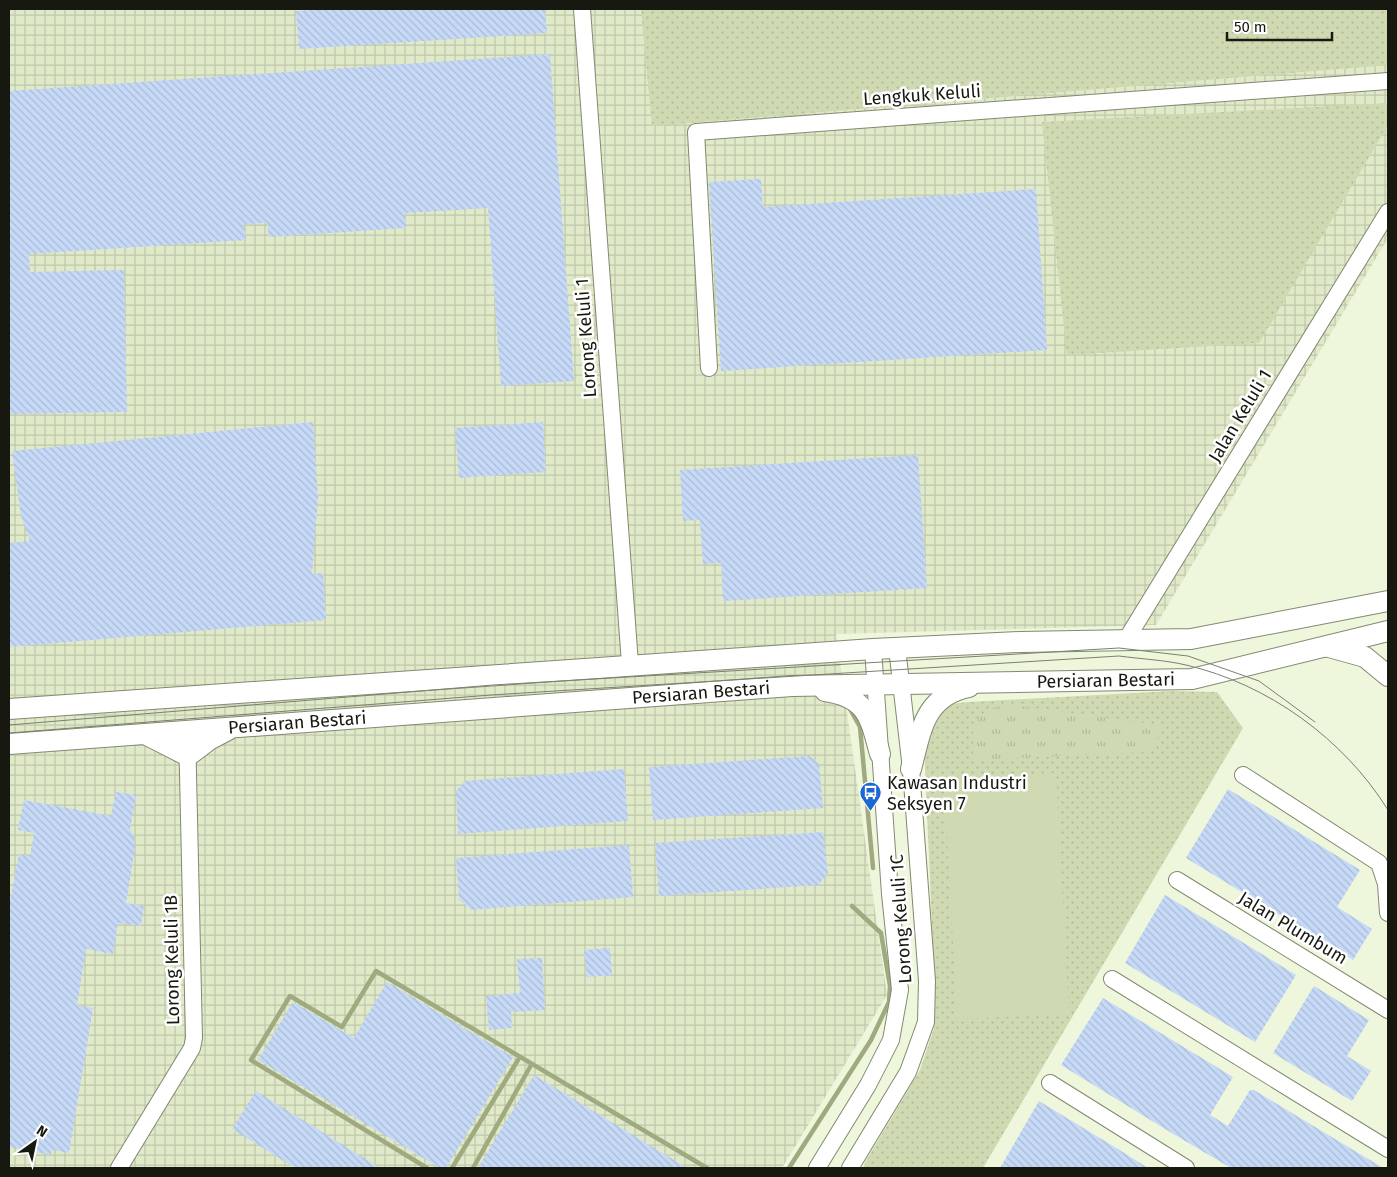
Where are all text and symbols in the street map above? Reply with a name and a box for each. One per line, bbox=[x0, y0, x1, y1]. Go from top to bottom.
scale bar bbox=[1227, 10, 1332, 42]
text: 50 m bbox=[1234, 18, 1267, 36]
street label: Lengkuk Keluli bbox=[862, 80, 982, 110]
street label: Lorong Keluli 1 bbox=[571, 278, 601, 398]
street label: Jalan Keluli 1 bbox=[1204, 366, 1276, 466]
street label: Persiaran Bestari bbox=[1036, 668, 1175, 693]
street label: Persiaran Bestari bbox=[631, 677, 771, 709]
street label: Persiaran Bestari bbox=[227, 707, 367, 739]
place label: Kawasan Industri Seksyen 7 bbox=[887, 772, 1027, 815]
bus stop icon: Kawasan Industri Seksyen 7 bbox=[859, 781, 883, 812]
street label: Lorong Keluli 1C bbox=[886, 854, 916, 984]
street label: Jalan Plumbum bbox=[1234, 887, 1352, 969]
street label: Lorong Keluli 1B bbox=[160, 895, 184, 1025]
north arrow bbox=[10, 1117, 60, 1167]
text: N bbox=[33, 1122, 50, 1141]

